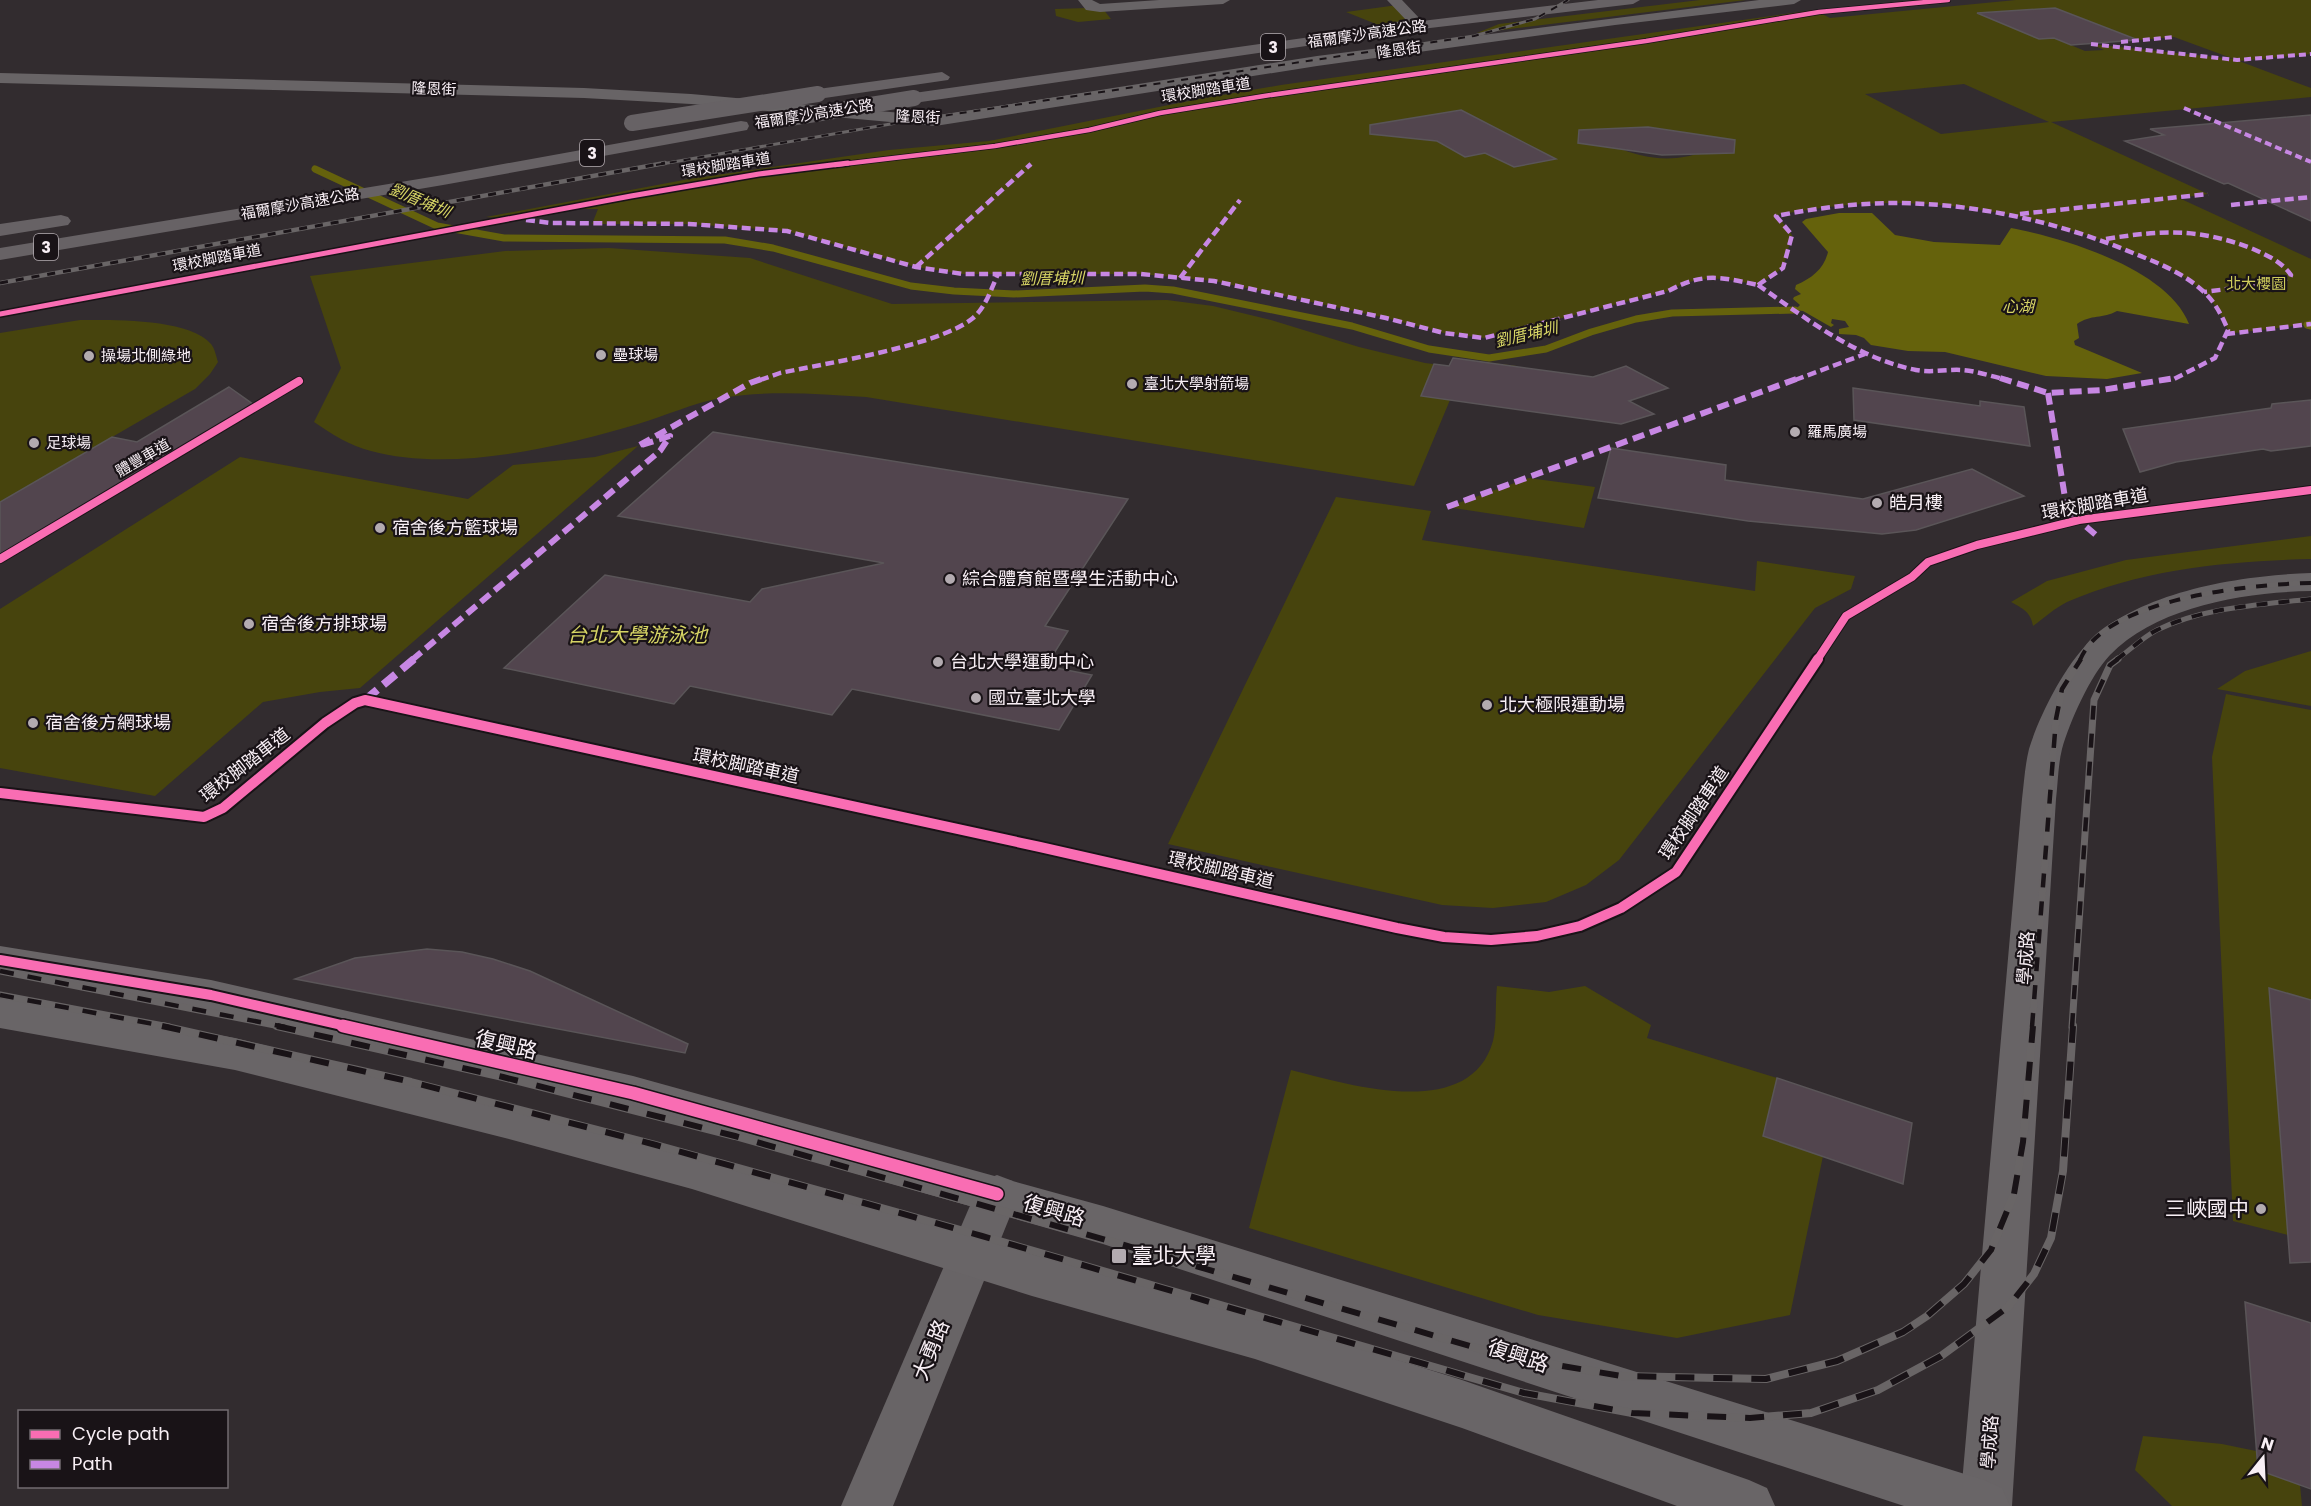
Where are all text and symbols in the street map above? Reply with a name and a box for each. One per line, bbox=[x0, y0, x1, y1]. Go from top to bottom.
street label: 福爾摩沙高速公路 bbox=[1306, 15, 1428, 52]
road number: 3 bbox=[1261, 34, 1285, 60]
street label: 隆恩街 bbox=[1375, 36, 1423, 63]
street label: 環校脚踏車道 bbox=[1160, 72, 1252, 107]
street label: 隆恩街 bbox=[411, 77, 457, 100]
street label: 福爾摩沙高速公路 bbox=[753, 94, 875, 133]
street label: 隆恩街 bbox=[895, 105, 941, 128]
road number: 3 bbox=[580, 140, 604, 166]
street label: 環校脚踏車道 bbox=[680, 147, 772, 182]
water label: 劉厝埔圳 bbox=[386, 177, 456, 224]
street label: 福爾摩沙高速公路 bbox=[239, 183, 361, 224]
road number: 3 bbox=[34, 234, 58, 260]
street label: 環校脚踏車道 bbox=[171, 239, 263, 276]
water label: 劉厝埔圳 bbox=[1020, 266, 1086, 291]
park label: 北大櫻園 bbox=[2226, 273, 2286, 294]
water label: 心湖 bbox=[2002, 295, 2037, 318]
water label: 劉厝埔圳 bbox=[1492, 316, 1562, 353]
place label: 壘球場 bbox=[613, 344, 658, 365]
place label: 操場北側綠地 bbox=[101, 345, 191, 366]
marker: 壘球場 bbox=[594, 348, 608, 362]
marker: 操場北側綠地 bbox=[82, 349, 96, 363]
place label: 臺北大學射箭場 bbox=[1144, 373, 1249, 394]
marker: 臺北大學射箭場 bbox=[1125, 377, 1139, 391]
place label: 羅馬廣場 bbox=[1807, 421, 1867, 442]
marker: 羅馬廣場 bbox=[1788, 425, 1802, 439]
place label: 足球場 bbox=[46, 432, 91, 453]
street label: 體豐車道 bbox=[112, 433, 174, 482]
marker: 足球場 bbox=[27, 436, 41, 450]
street label: 環校脚踏車道 bbox=[2040, 482, 2150, 525]
place label: 皓月樓 bbox=[1889, 490, 1943, 515]
marker: 皓月樓 bbox=[1870, 496, 1884, 510]
place label: 宿舍後方籃球場 bbox=[392, 515, 518, 540]
marker: 宿舍後方籃球場 bbox=[373, 521, 387, 535]
place label: 綜合體育館暨學生活動中心 bbox=[962, 566, 1178, 591]
marker: 綜合體育館暨學生活動中心 bbox=[943, 572, 957, 586]
place label: 宿舍後方排球場 bbox=[261, 611, 387, 636]
marker: 宿舍後方排球場 bbox=[242, 617, 256, 631]
water label: 台北大學游泳池 bbox=[567, 621, 709, 649]
place label: 台北大學運動中心 bbox=[950, 649, 1094, 674]
marker: 台北大學運動中心 bbox=[931, 655, 945, 669]
place label: 國立臺北大學 bbox=[988, 685, 1096, 710]
marker: 國立臺北大學 bbox=[969, 691, 983, 705]
place label: 北大極限運動場 bbox=[1499, 692, 1625, 717]
marker: 北大極限運動場 bbox=[1480, 698, 1494, 712]
place label: 宿舍後方網球場 bbox=[45, 710, 171, 735]
marker: 宿舍後方網球場 bbox=[26, 716, 40, 730]
street label: 環校脚踏車道 bbox=[194, 722, 295, 808]
street label: 環校脚踏車道 bbox=[691, 742, 802, 789]
street label: 環校脚踏車道 bbox=[1653, 761, 1734, 864]
street label: 環校脚踏車道 bbox=[1166, 845, 1277, 894]
street label: 學成路 bbox=[2011, 930, 2040, 986]
street label: 復興路 bbox=[472, 1023, 540, 1066]
street label: 復興路 bbox=[1020, 1188, 1088, 1233]
place label: 三峽國中 bbox=[2165, 1194, 2249, 1223]
marker: 三峽國中 bbox=[2254, 1202, 2268, 1216]
place label: 臺北大學 bbox=[1132, 1241, 1216, 1270]
marker: 臺北大學 bbox=[1110, 1247, 1128, 1265]
street label: 大勇路 bbox=[905, 1315, 956, 1384]
street label: 復興路 bbox=[1484, 1332, 1553, 1379]
legend bbox=[18, 1410, 228, 1488]
street label: 學成路 bbox=[1975, 1414, 2004, 1470]
text: Cycle path bbox=[72, 1421, 170, 1446]
north arrow bbox=[2233, 1428, 2293, 1488]
text: N bbox=[2258, 1431, 2277, 1457]
text: Path bbox=[72, 1451, 113, 1476]

